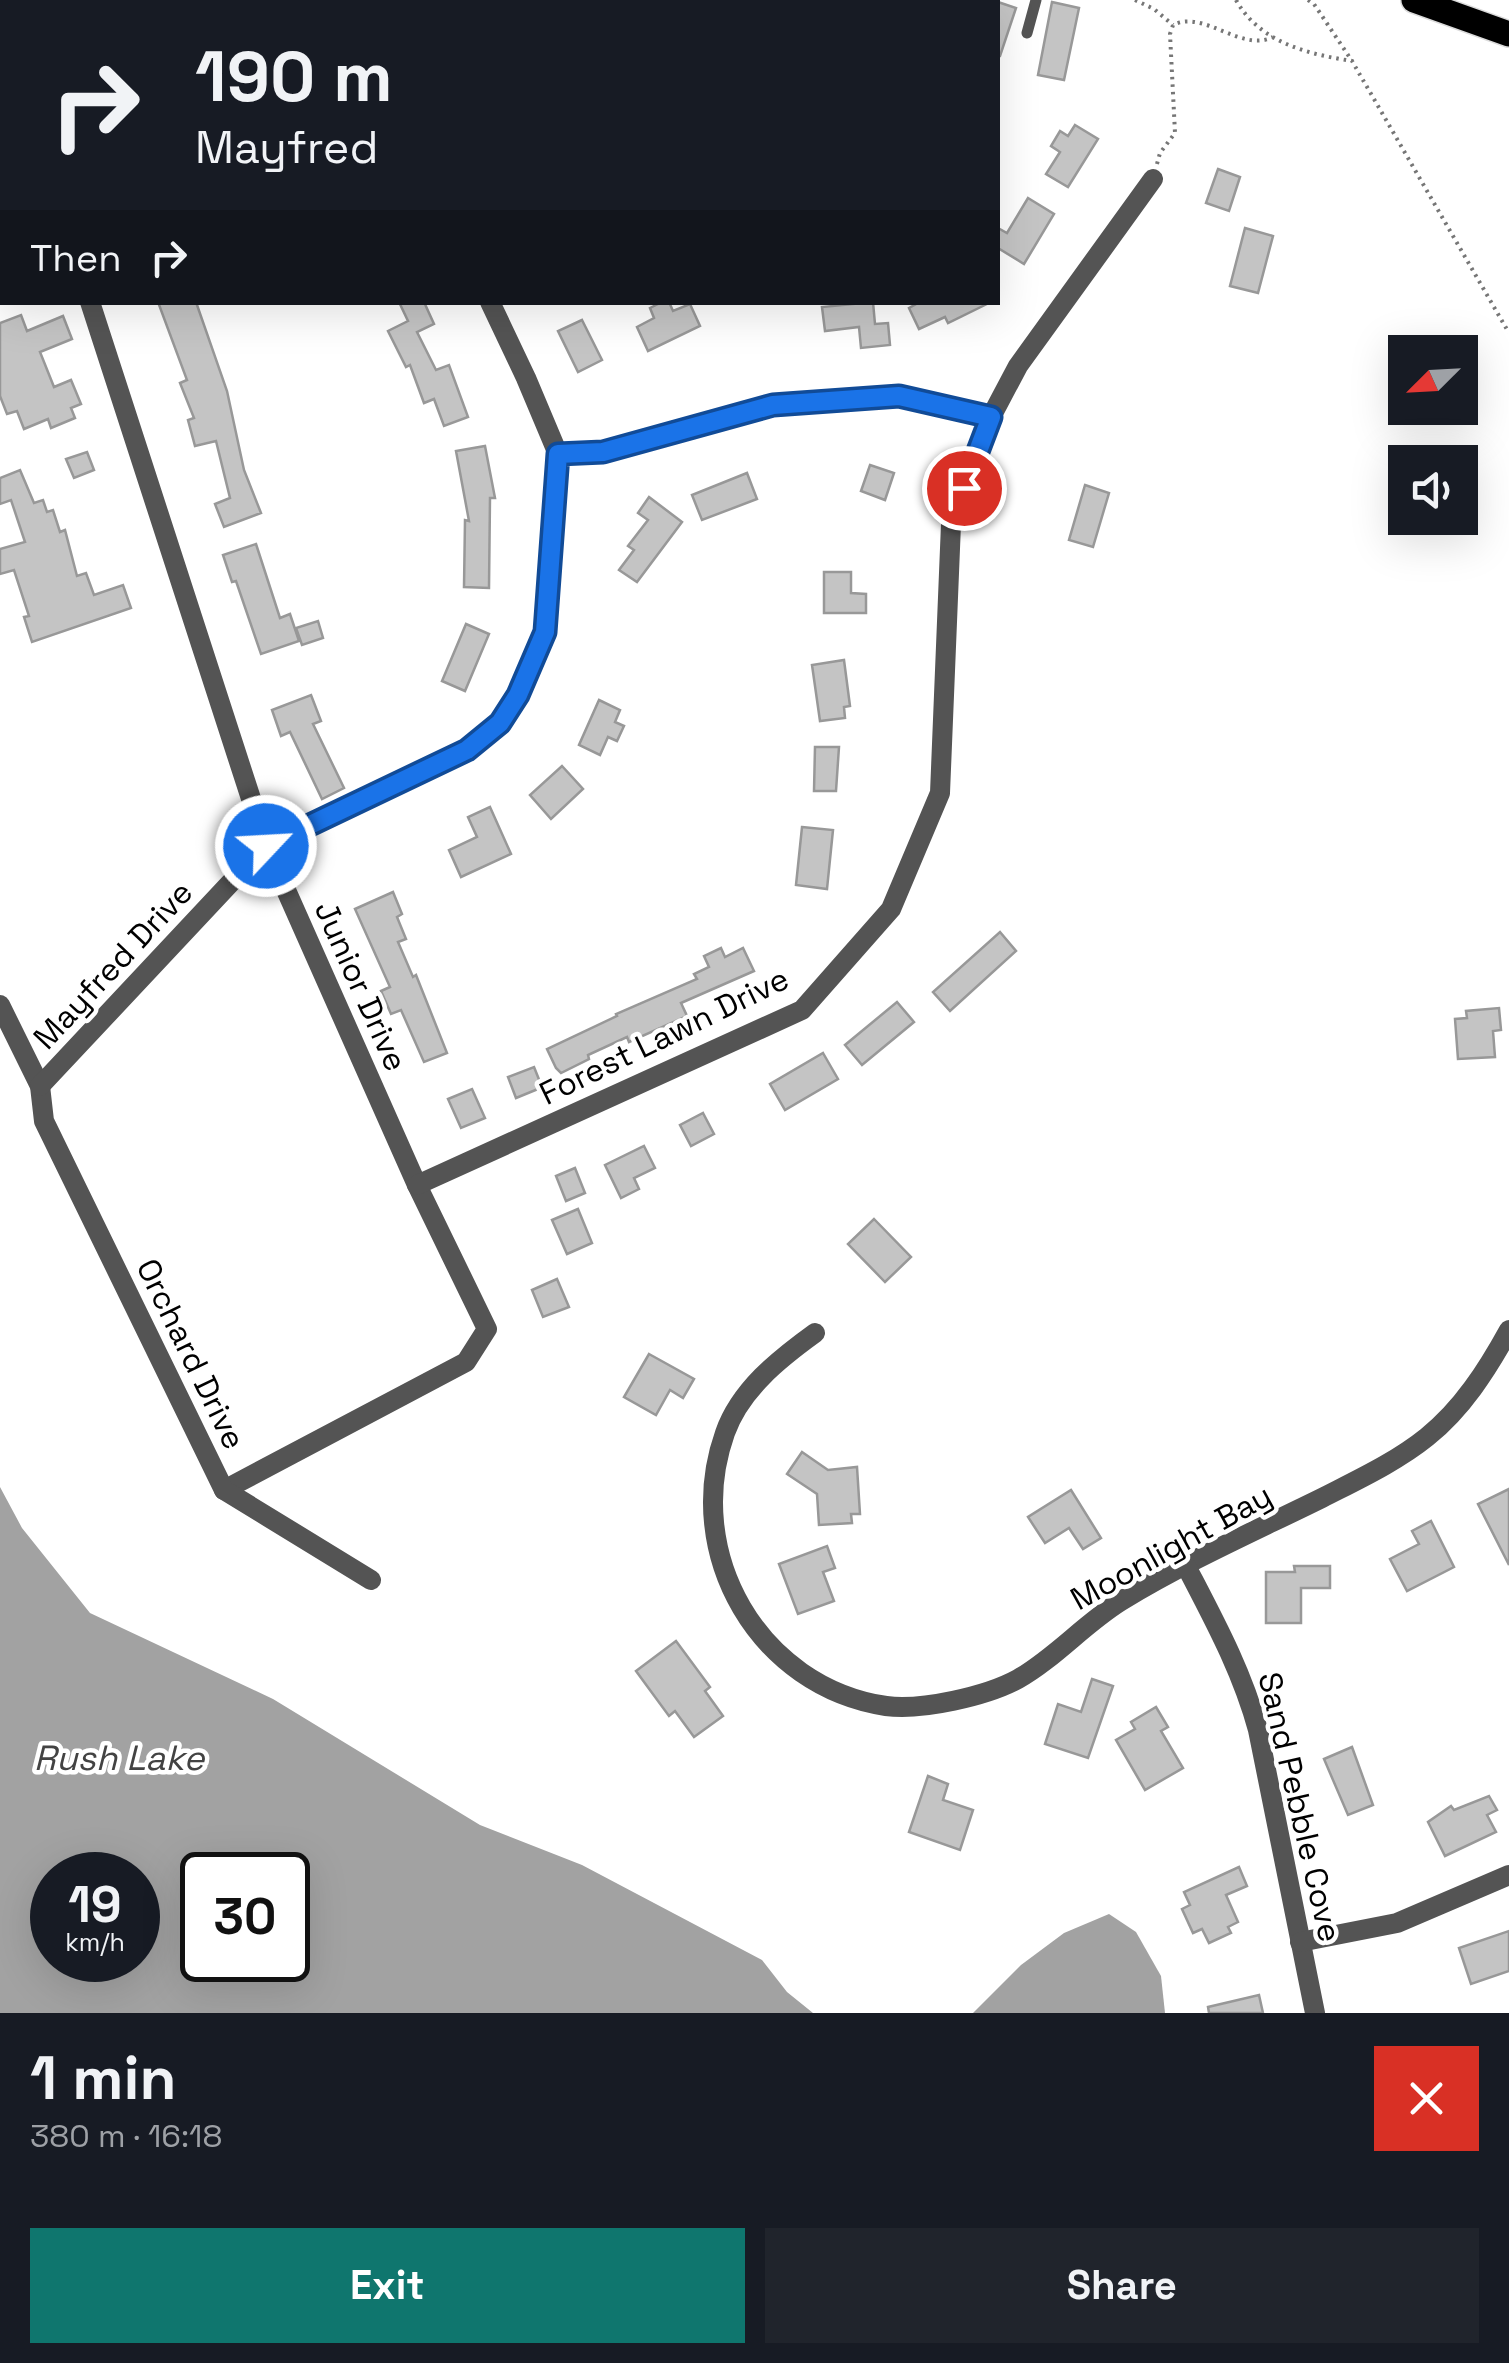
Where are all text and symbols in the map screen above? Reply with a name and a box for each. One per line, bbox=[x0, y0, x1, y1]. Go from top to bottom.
text: 190 m bbox=[195, 32, 393, 121]
icon: right bbox=[30, 40, 160, 170]
text: Mayfred bbox=[195, 119, 378, 176]
icon: right bbox=[141, 230, 196, 285]
text: Then bbox=[30, 234, 121, 282]
north arrow bbox=[1388, 335, 1478, 425]
map controls bbox=[1388, 335, 1478, 535]
button: sound bbox=[1388, 445, 1478, 535]
pin bbox=[922, 446, 1007, 531]
icon: arrive bbox=[937, 461, 992, 516]
position arrow bbox=[214, 794, 318, 898]
street label: Mayfred Drive bbox=[25, 873, 201, 1057]
street label: Junior Drive bbox=[306, 895, 416, 1077]
street label: Forest Lawn Drive bbox=[533, 958, 795, 1114]
street label: Orchard Drive bbox=[128, 1252, 254, 1456]
street label: Moonlight Bay bbox=[1063, 1475, 1279, 1619]
street label: Sand Pebble Cove bbox=[1250, 1668, 1350, 1946]
water label: Rush Lake bbox=[34, 1736, 205, 1780]
speed limit sign: 30 bbox=[180, 1852, 310, 1982]
text: 19 bbox=[68, 1873, 122, 1937]
text: km/h bbox=[65, 1926, 125, 1958]
text: 1 min bbox=[30, 2040, 177, 2117]
button: close bbox=[1374, 2046, 1479, 2151]
text: 380 m · 16:18 bbox=[30, 2116, 222, 2156]
button: Exit bbox=[30, 2228, 745, 2343]
button: Share bbox=[765, 2228, 1479, 2343]

